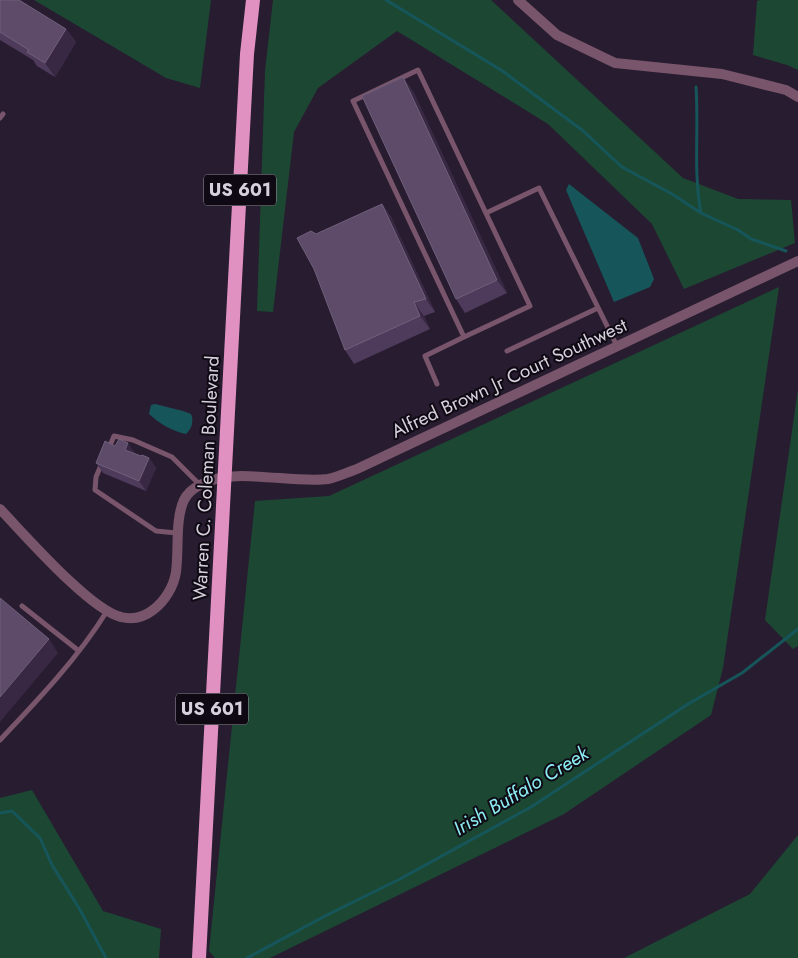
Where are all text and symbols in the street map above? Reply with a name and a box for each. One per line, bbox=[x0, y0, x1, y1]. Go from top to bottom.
road number: US 601 bbox=[204, 174, 276, 206]
street label: Alfred Brown Jr Court Southwest bbox=[387, 311, 632, 445]
street label: Warren C. Coleman Boulevard bbox=[186, 355, 226, 601]
road number: US 601 bbox=[176, 694, 248, 724]
water label: Irish Buffalo Creek bbox=[448, 738, 595, 843]

